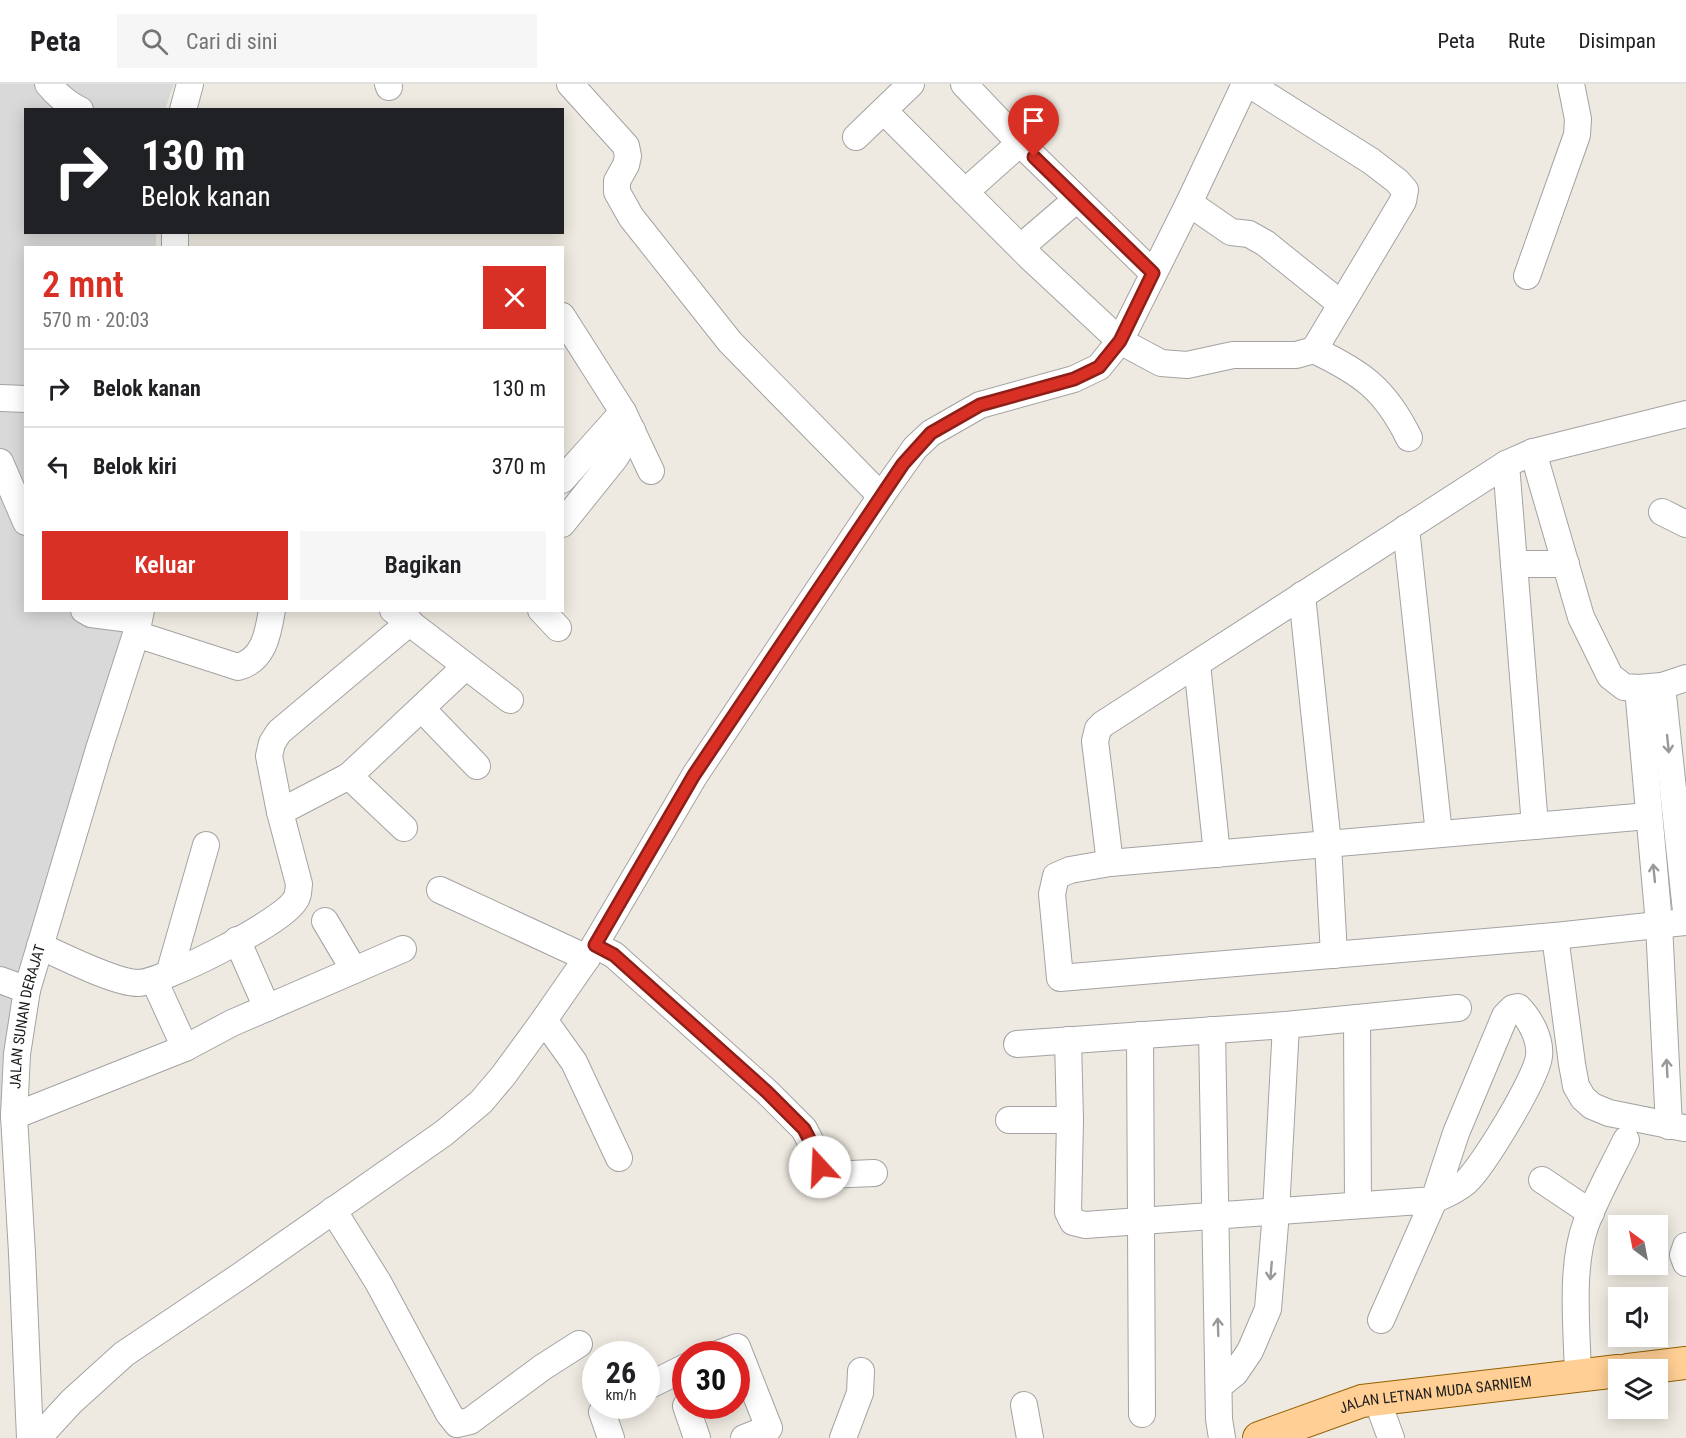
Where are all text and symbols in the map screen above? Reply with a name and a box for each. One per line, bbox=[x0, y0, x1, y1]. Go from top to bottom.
search box bbox=[117, 14, 537, 68]
text: Peta bbox=[30, 25, 81, 58]
icon: search bbox=[138, 25, 171, 58]
text: Cari di sini bbox=[186, 29, 278, 54]
text: Peta bbox=[1437, 29, 1475, 53]
text: Rute bbox=[1508, 29, 1545, 53]
text: Disimpan bbox=[1578, 29, 1656, 53]
pin bbox=[1008, 95, 1059, 157]
icon: arrive bbox=[1017, 104, 1050, 137]
text: 130 m bbox=[141, 131, 246, 180]
icon: right bbox=[42, 132, 120, 210]
text: Belok kanan bbox=[141, 181, 271, 213]
text: 2 mnt bbox=[42, 264, 124, 306]
button: close bbox=[483, 266, 546, 329]
text: 570 m · 20:03 bbox=[42, 308, 149, 332]
icon: right bbox=[42, 372, 75, 405]
text: Belok kanan bbox=[93, 376, 201, 401]
text: 130 m bbox=[492, 376, 546, 401]
icon: left bbox=[42, 450, 75, 483]
text: Belok kiri bbox=[93, 454, 177, 479]
text: 370 m bbox=[492, 454, 546, 479]
button: Keluar bbox=[42, 531, 288, 600]
button: Bagikan bbox=[300, 531, 546, 600]
one-way arrow bbox=[1663, 734, 1674, 754]
one-way arrow bbox=[1648, 864, 1659, 884]
street label: JALAN SUNAN DERAJAT bbox=[6, 942, 49, 1089]
one-way arrow bbox=[1661, 1058, 1672, 1078]
position arrow bbox=[788, 1135, 852, 1199]
north arrow bbox=[1608, 1215, 1668, 1275]
map controls bbox=[1608, 1215, 1668, 1419]
one-way arrow bbox=[1265, 1260, 1276, 1280]
button: sound bbox=[1608, 1287, 1668, 1347]
one-way arrow bbox=[1212, 1317, 1224, 1337]
speed limit sign: 30 bbox=[672, 1341, 750, 1419]
text: 26 bbox=[606, 1355, 636, 1390]
button: layers bbox=[1608, 1359, 1668, 1419]
street label: JALAN LETNAN MUDA SARNIEM bbox=[1337, 1372, 1533, 1417]
text: km/h bbox=[606, 1386, 636, 1404]

